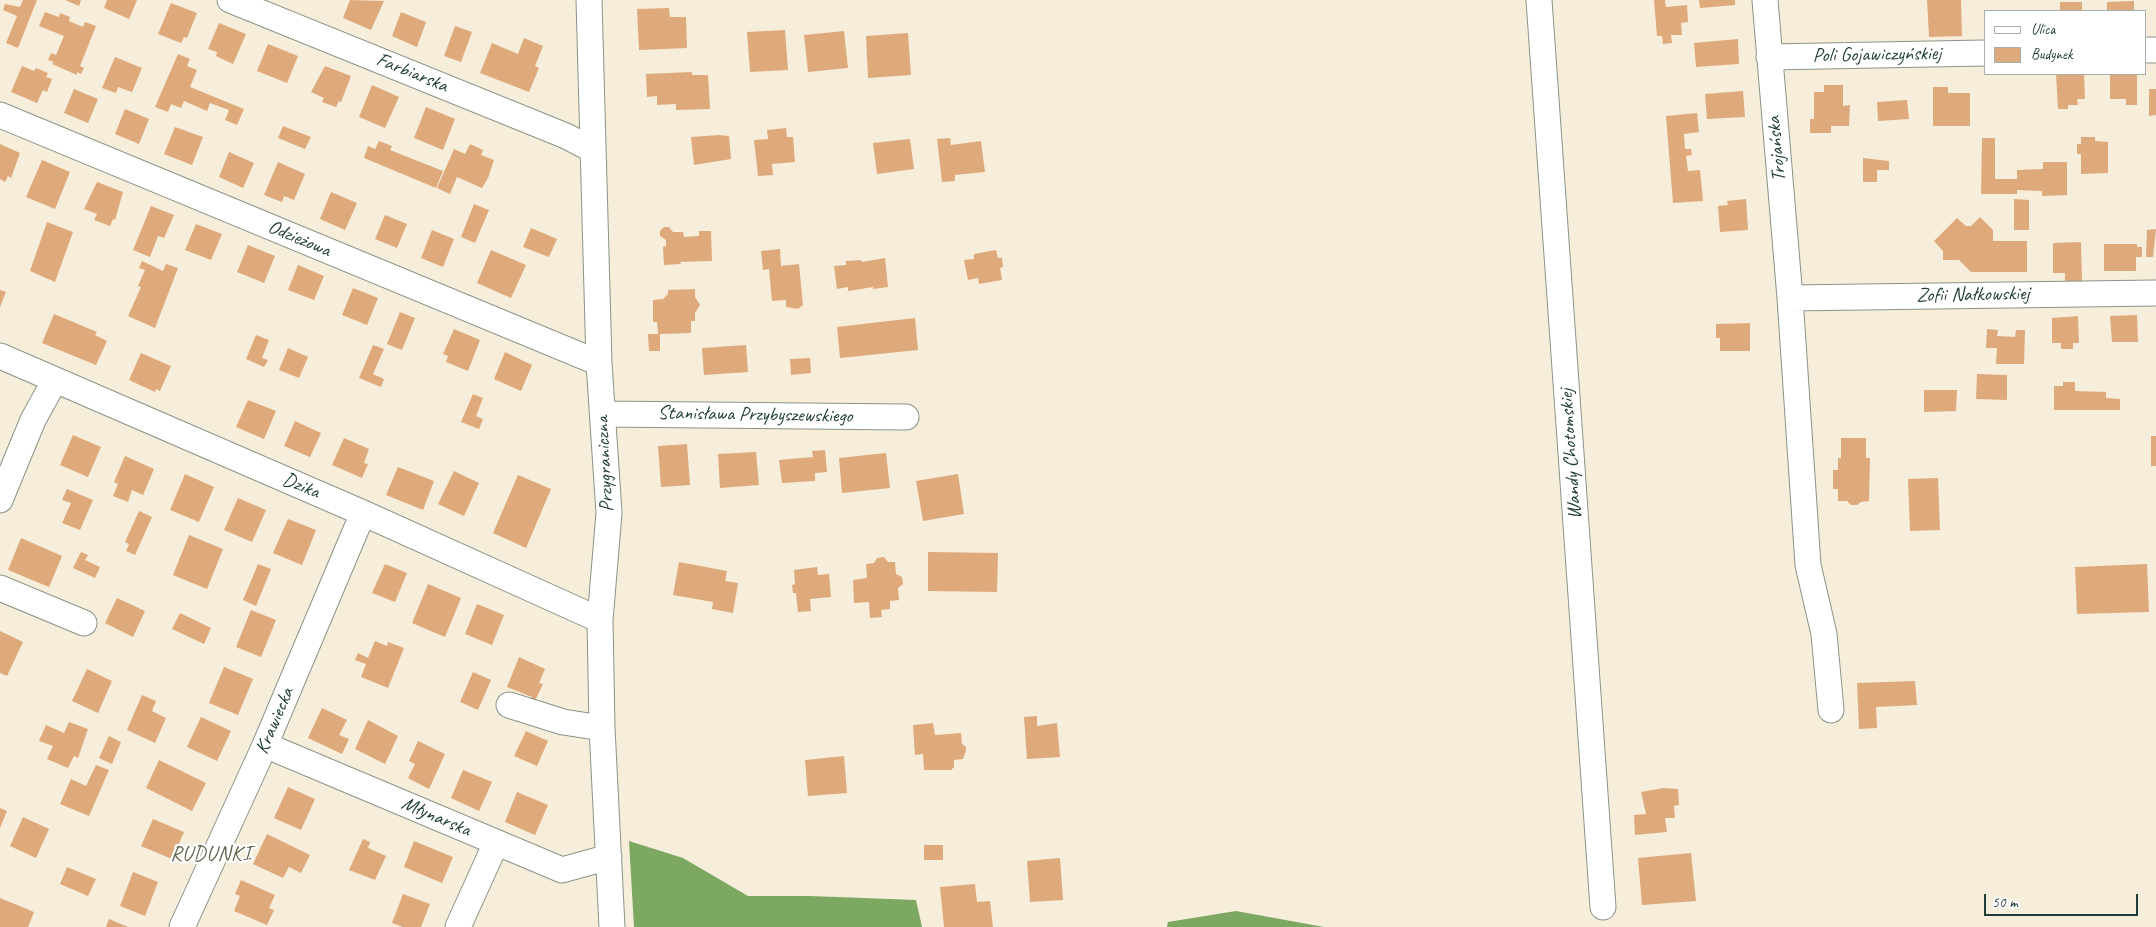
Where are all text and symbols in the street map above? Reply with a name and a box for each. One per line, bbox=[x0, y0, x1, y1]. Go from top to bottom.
legend bbox=[1984, 10, 2146, 75]
text: Ulica bbox=[2031, 20, 2055, 39]
street label: Poli Gojawiczyńskiej bbox=[1813, 42, 1941, 68]
text: Budynek bbox=[2031, 45, 2072, 64]
street label: Farbiarska bbox=[373, 48, 451, 98]
street label: Trojańska bbox=[1762, 115, 1792, 183]
street label: Odzieżowa bbox=[264, 215, 334, 263]
street label: Zofii Nałkowskiej bbox=[1916, 282, 2030, 308]
street label: Wandy Chotomskiej bbox=[1554, 388, 1588, 520]
street label: Stanisława Przybyszewskiego bbox=[657, 401, 853, 429]
street label: Przygraniczna bbox=[591, 415, 619, 513]
street label: Dzika bbox=[279, 468, 323, 504]
street label: Krawiecka bbox=[250, 684, 300, 758]
street label: Młynarska bbox=[398, 792, 474, 842]
district label: RUDUNKI bbox=[170, 841, 252, 867]
scale bar bbox=[1986, 884, 2140, 916]
text: 50 m bbox=[1992, 893, 2018, 912]

